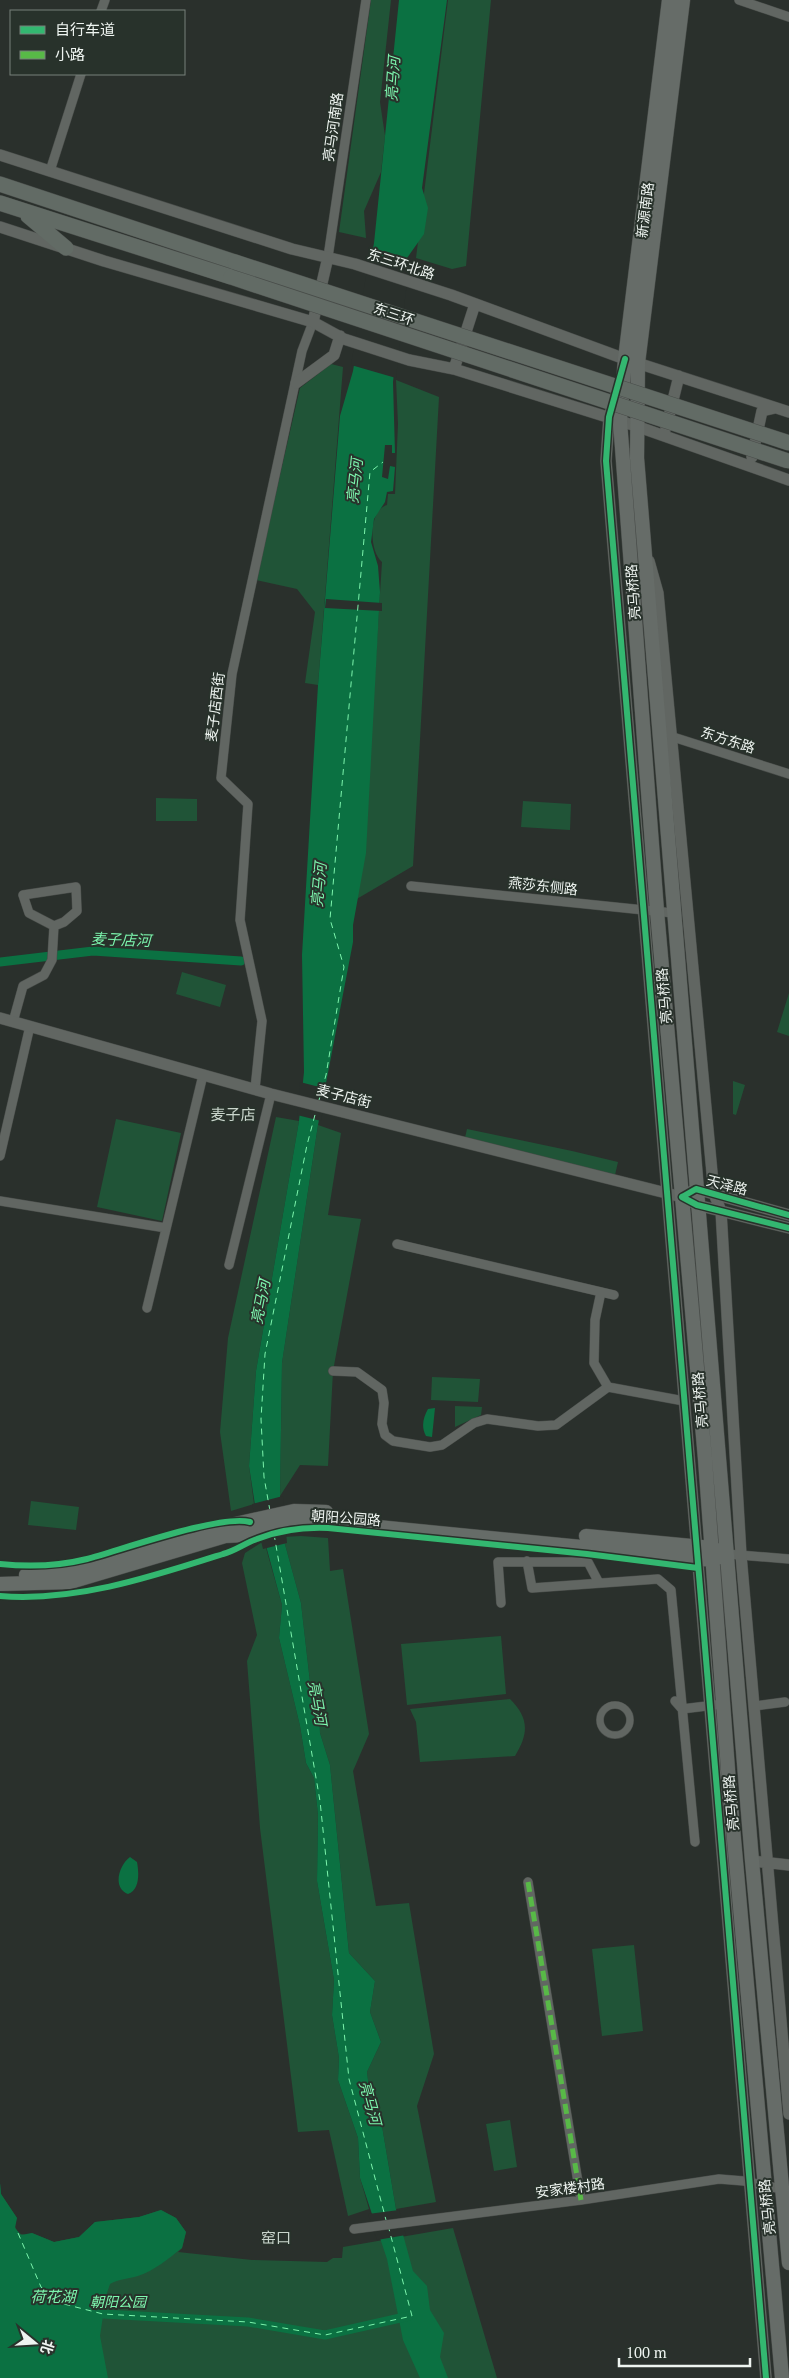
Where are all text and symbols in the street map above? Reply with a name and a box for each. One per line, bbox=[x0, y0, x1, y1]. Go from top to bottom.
legend bbox=[10, 10, 185, 75]
text: 自行车道 bbox=[55, 19, 115, 39]
text: 小路 bbox=[55, 44, 85, 64]
water label: 亮马河 bbox=[380, 53, 404, 102]
street label: 亮马河南路 bbox=[318, 91, 347, 163]
street label: 新源南路 bbox=[632, 181, 657, 239]
street label: 东三环北路 bbox=[365, 244, 437, 283]
street label: 东三环 bbox=[371, 298, 417, 329]
water label: 亮马河 bbox=[342, 454, 367, 504]
street label: 亮马桥路 bbox=[621, 563, 644, 621]
street label: 麦子店西街 bbox=[201, 671, 228, 743]
street label: 东方东路 bbox=[699, 722, 758, 757]
water label: 亮马河 bbox=[306, 859, 330, 908]
street label: 燕莎东侧路 bbox=[507, 872, 579, 899]
water label: 麦子店河 bbox=[91, 928, 154, 950]
street label: 亮马桥路 bbox=[652, 967, 675, 1025]
street label: 麦子店街 bbox=[315, 1080, 374, 1112]
district label: 麦子店 bbox=[210, 1104, 256, 1124]
street label: 天泽路 bbox=[704, 1170, 750, 1199]
water label: 亮马河 bbox=[246, 1275, 275, 1326]
street label: 亮马桥路 bbox=[688, 1371, 711, 1429]
street label: 朝阳公园路 bbox=[310, 1506, 382, 1529]
water label: 亮马河 bbox=[304, 1679, 332, 1730]
street label: 亮马桥路 bbox=[719, 1774, 742, 1832]
water label: 亮马河 bbox=[355, 2078, 387, 2130]
street label: 安家楼村路 bbox=[534, 2173, 606, 2202]
street label: 亮马桥路 bbox=[754, 2178, 779, 2236]
district label: 窑口 bbox=[261, 2227, 291, 2247]
water label: 荷花湖 bbox=[30, 2286, 77, 2306]
park label: 朝阳公园 bbox=[90, 2292, 148, 2311]
north arrow bbox=[10, 2318, 60, 2368]
scale bar bbox=[619, 2336, 750, 2368]
text: 北 bbox=[37, 2338, 59, 2357]
text: 100 m bbox=[626, 2342, 667, 2362]

